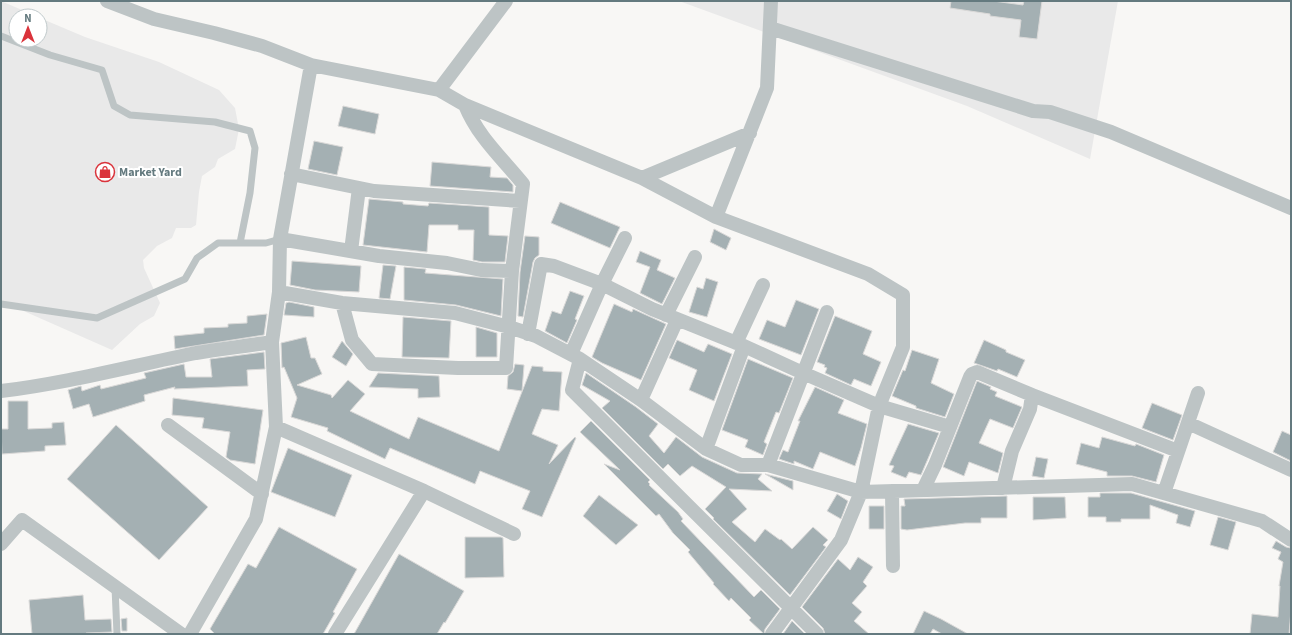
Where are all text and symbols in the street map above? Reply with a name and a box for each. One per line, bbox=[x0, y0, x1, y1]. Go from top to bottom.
north arrow bbox=[8, 8, 48, 48]
text: N bbox=[24, 11, 32, 26]
shop icon: Market Yard bbox=[94, 161, 116, 183]
place label: Market Yard bbox=[119, 164, 182, 181]

